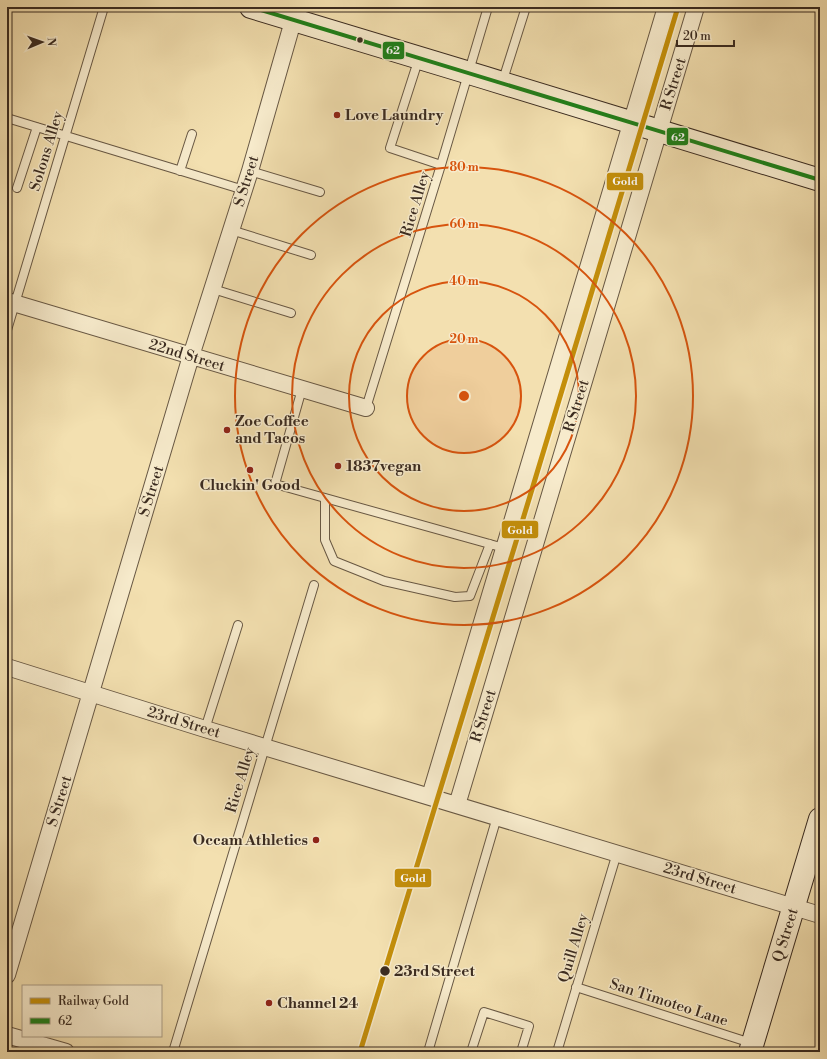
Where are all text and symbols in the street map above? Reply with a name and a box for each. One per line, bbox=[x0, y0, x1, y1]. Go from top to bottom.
north arrow bbox=[22, 22, 62, 62]
scale bar bbox=[677, 22, 734, 48]
text: 20 m bbox=[683, 29, 711, 44]
unlabelled marker bbox=[355, 35, 365, 45]
text: N bbox=[44, 37, 58, 47]
line badge: 62 bbox=[382, 41, 405, 60]
text: 62 bbox=[386, 44, 400, 58]
street label: R Street bbox=[656, 55, 691, 113]
place label: Love Laundry bbox=[345, 106, 444, 125]
street label: Solons Alley bbox=[25, 108, 68, 193]
marker: Love Laundry bbox=[332, 110, 342, 120]
line badge: 62 bbox=[666, 127, 689, 146]
text: 62 bbox=[671, 131, 685, 145]
street label: S Street bbox=[230, 153, 263, 209]
text: 80 m bbox=[449, 160, 479, 175]
street label: Rice Alley bbox=[397, 168, 435, 239]
line badge: Gold bbox=[606, 172, 644, 191]
text: Gold bbox=[612, 175, 638, 189]
text: 60 m bbox=[449, 217, 479, 232]
text: 40 m bbox=[449, 274, 479, 289]
text: 20 m bbox=[449, 332, 479, 347]
street label: 22nd Street bbox=[147, 335, 228, 376]
street label: R Street bbox=[559, 377, 594, 435]
centre of rings bbox=[457, 389, 471, 403]
place label: Zoe Coffee and Tacos bbox=[235, 412, 309, 448]
marker: Zoe Coffee and Tacos bbox=[222, 425, 232, 435]
place label: 1837vegan bbox=[346, 457, 422, 476]
marker: 1837vegan bbox=[333, 461, 343, 471]
street label: S Street bbox=[135, 463, 168, 519]
marker: Cluckin' Good bbox=[245, 465, 255, 475]
place label: Cluckin' Good bbox=[200, 476, 301, 495]
line badge: Gold bbox=[501, 520, 539, 539]
text: Gold bbox=[507, 524, 533, 538]
street label: R Street bbox=[466, 687, 501, 745]
street label: 23rd Street bbox=[145, 702, 223, 743]
street label: Rice Alley bbox=[222, 744, 260, 815]
street label: S Street bbox=[43, 773, 76, 829]
place label: Occam Athletics bbox=[193, 831, 308, 850]
marker: Occam Athletics bbox=[311, 835, 321, 845]
street label: 23rd Street bbox=[661, 858, 739, 899]
line badge: Gold bbox=[394, 868, 432, 888]
text: Gold bbox=[400, 872, 426, 886]
street label: Q Street bbox=[768, 905, 803, 964]
street label: Quill Alley bbox=[554, 911, 593, 985]
place label: 23rd Street bbox=[394, 962, 475, 981]
marker: 23rd Street bbox=[378, 964, 392, 978]
street label: San Timoteo Lane bbox=[607, 974, 730, 1031]
legend bbox=[22, 985, 162, 1037]
text: Railway Gold bbox=[58, 994, 129, 1009]
place label: Channel 24 bbox=[277, 994, 358, 1013]
marker: Channel 24 bbox=[264, 998, 274, 1008]
text: 62 bbox=[58, 1014, 72, 1029]

